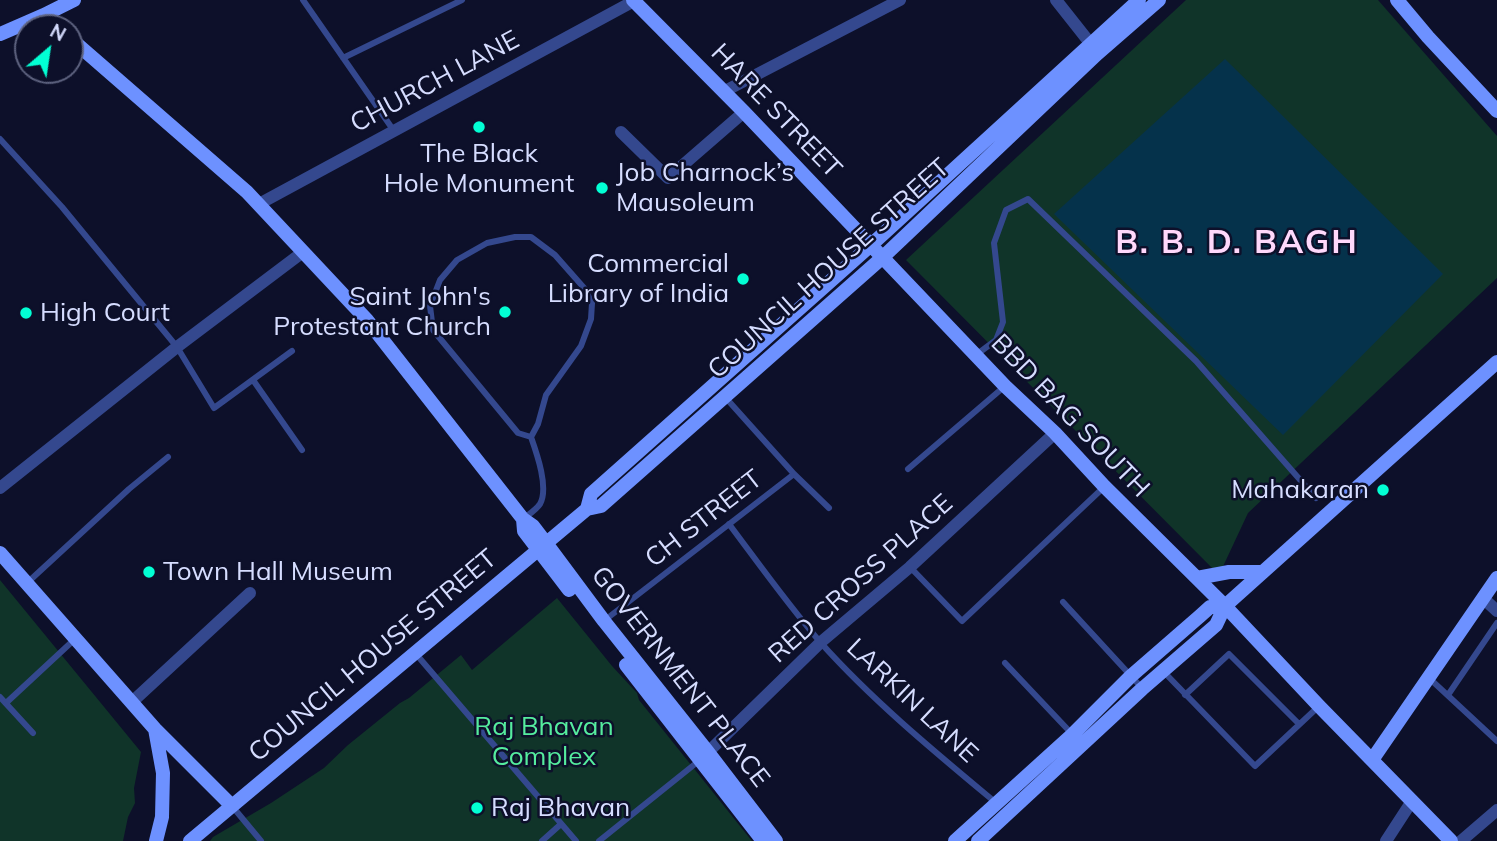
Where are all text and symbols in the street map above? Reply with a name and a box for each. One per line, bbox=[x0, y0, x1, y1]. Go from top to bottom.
north arrow bbox=[14, 14, 84, 84]
text: N bbox=[46, 18, 70, 46]
street label: CHURCH LANE bbox=[345, 24, 525, 140]
street label: HARE STREET bbox=[704, 37, 848, 185]
marker: The Black Hole Monument bbox=[471, 119, 487, 135]
place label: The Black Hole Monument bbox=[384, 138, 574, 200]
street label: COUNCIL HOUSE STREET bbox=[702, 152, 956, 386]
place label: Job Charnock’s Mausoleum bbox=[616, 157, 794, 218]
marker: Job Charnock’s Mausoleum bbox=[594, 180, 610, 196]
district label: B. B. D. BAGH bbox=[1117, 223, 1357, 263]
place label: Commercial Library of India bbox=[548, 248, 729, 310]
marker: Commercial Library of India bbox=[735, 271, 751, 287]
place label: Saint John's Protestant Church bbox=[273, 281, 491, 342]
place label: High Court bbox=[40, 297, 170, 329]
marker: Saint John's Protestant Church bbox=[497, 304, 513, 320]
marker: High Court bbox=[18, 305, 34, 321]
street label: BBD BAG SOUTH bbox=[984, 328, 1156, 504]
street label: CH STREET bbox=[639, 464, 769, 574]
place label: Mahakaran bbox=[1231, 474, 1369, 506]
marker: Mahakaran bbox=[1375, 482, 1391, 498]
street label: RED CROSS PLACE bbox=[763, 488, 959, 670]
street label: COUNCIL HOUSE STREET bbox=[243, 543, 503, 769]
place label: Town Hall Museum bbox=[163, 556, 393, 588]
street label: GOVERNMENT PLACE bbox=[584, 560, 776, 794]
marker: Town Hall Museum bbox=[141, 564, 157, 580]
street label: LARKIN LANE bbox=[840, 632, 984, 770]
park label: Raj Bhavan Complex bbox=[474, 711, 614, 772]
place label: Raj Bhavan bbox=[491, 792, 630, 824]
marker: Raj Bhavan bbox=[469, 800, 485, 816]

